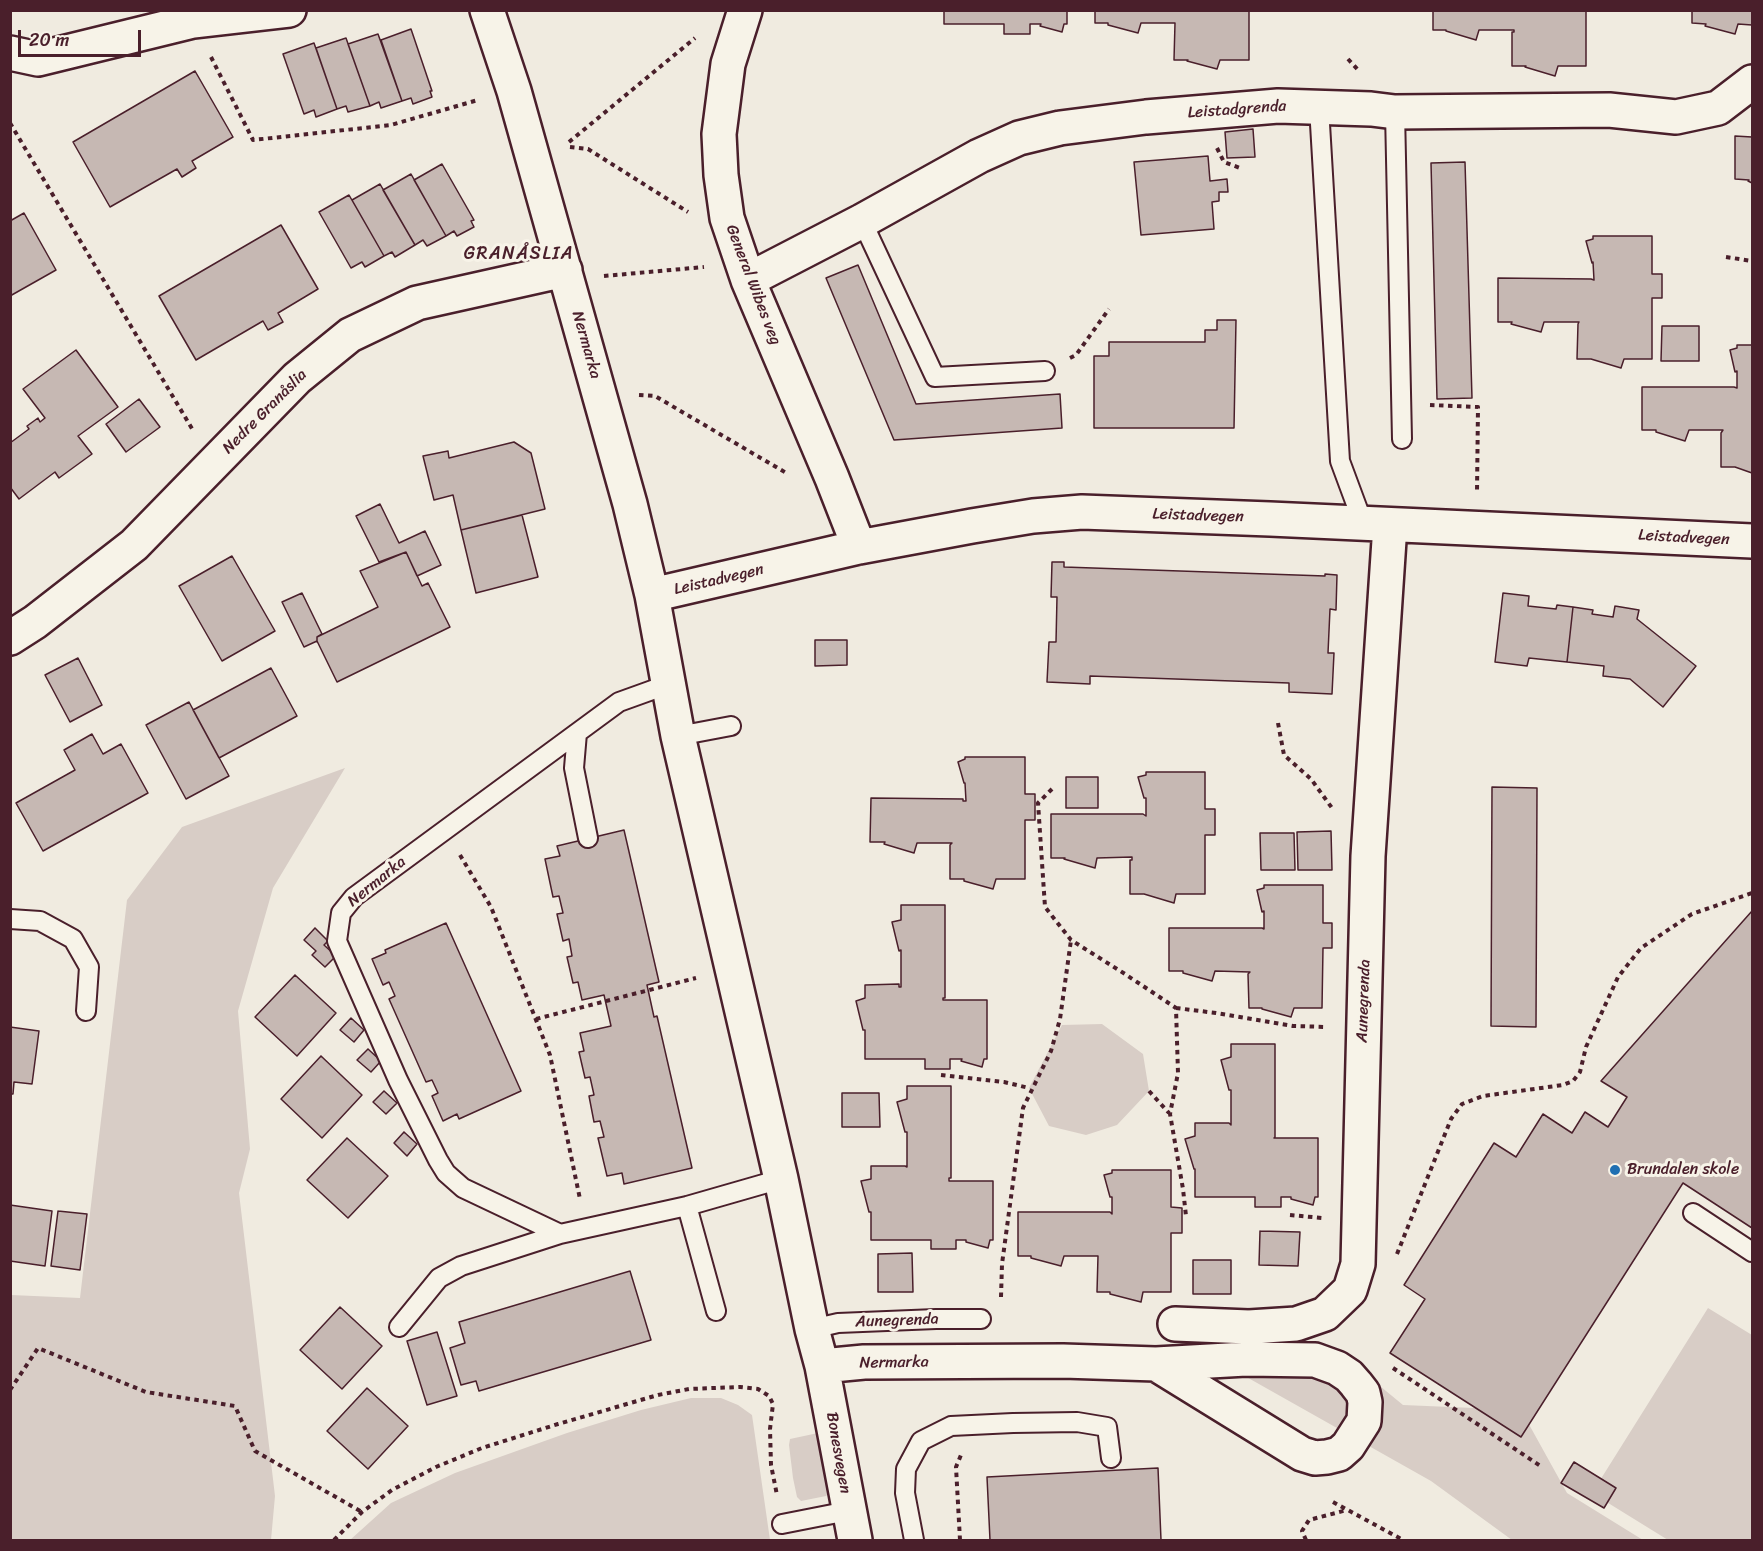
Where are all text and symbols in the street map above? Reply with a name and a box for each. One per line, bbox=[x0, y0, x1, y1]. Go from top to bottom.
scale bar bbox=[21, 18, 144, 56]
text: 20 m bbox=[29, 24, 69, 56]
street label: Leistadgrenda bbox=[1187, 97, 1287, 123]
street label: General Wibes veg bbox=[721, 222, 785, 348]
district label: GRANÅSLIA bbox=[465, 243, 573, 265]
street label: Nermarka bbox=[567, 309, 605, 381]
street label: Nedre Granåslia bbox=[219, 366, 311, 458]
street label: Leistadvegen bbox=[1152, 505, 1244, 527]
street label: Leistadvegen bbox=[1638, 526, 1730, 550]
street label: Leistadvegen bbox=[672, 560, 766, 600]
street label: Nermarka bbox=[344, 853, 410, 911]
street label: Aunegrenda bbox=[1353, 959, 1375, 1043]
place label: Brundalen skole bbox=[1627, 1160, 1739, 1180]
marker: Brundalen skole bbox=[1608, 1163, 1622, 1177]
street label: Aunegrenda bbox=[855, 1310, 939, 1332]
street label: Nermarka bbox=[859, 1353, 929, 1373]
street label: Bonesvegen bbox=[821, 1411, 855, 1495]

